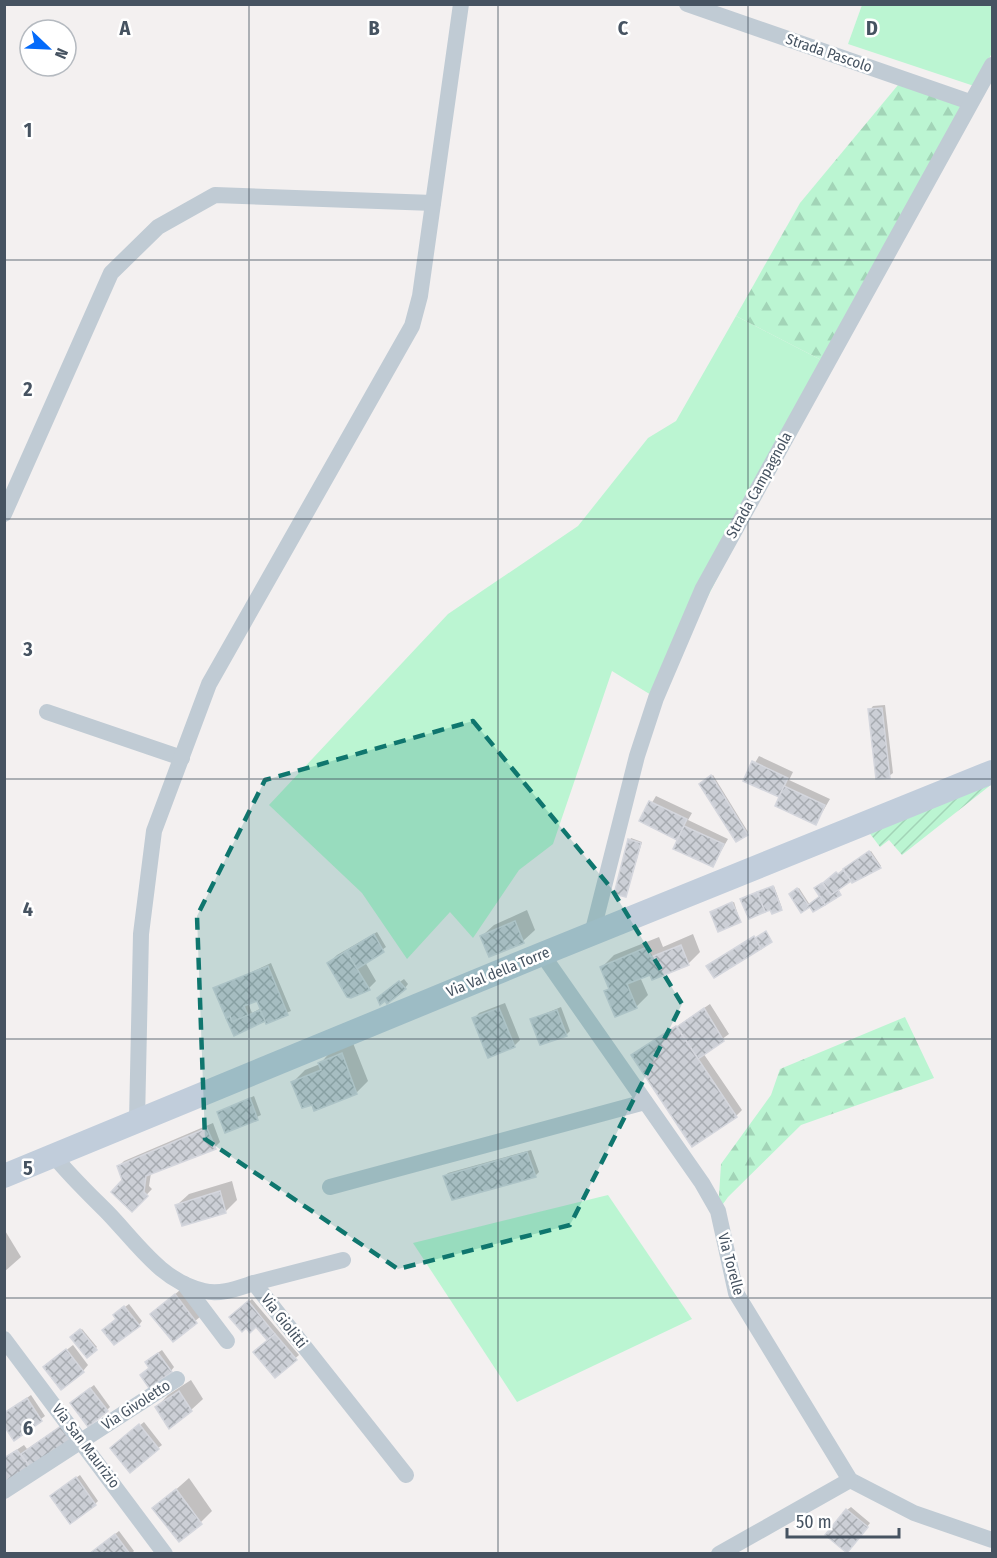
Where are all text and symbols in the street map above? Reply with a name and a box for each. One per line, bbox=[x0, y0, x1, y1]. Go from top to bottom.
text: A bbox=[119, 16, 132, 40]
text: B bbox=[368, 16, 380, 40]
text: C bbox=[618, 16, 629, 40]
text: D bbox=[866, 16, 878, 40]
north arrow bbox=[18, 18, 78, 78]
street label: Strada Pascolo bbox=[784, 30, 875, 76]
text: N bbox=[51, 46, 72, 62]
text: 1 bbox=[24, 118, 32, 142]
text: 2 bbox=[22, 377, 33, 401]
street label: Strada Campagnola bbox=[722, 429, 796, 541]
text: 3 bbox=[22, 637, 33, 661]
text: 4 bbox=[23, 897, 33, 921]
street label: Via Val della Torre bbox=[444, 943, 552, 1001]
text: 5 bbox=[23, 1156, 33, 1180]
street label: Via Torelle bbox=[714, 1231, 748, 1297]
street label: Via Giolitti bbox=[257, 1290, 311, 1352]
street label: Via Givoletto bbox=[98, 1376, 174, 1434]
street label: Via San Maurizio bbox=[48, 1400, 124, 1492]
text: 6 bbox=[23, 1416, 33, 1440]
scale bar bbox=[787, 1501, 900, 1539]
text: 50 m bbox=[796, 1511, 832, 1533]

